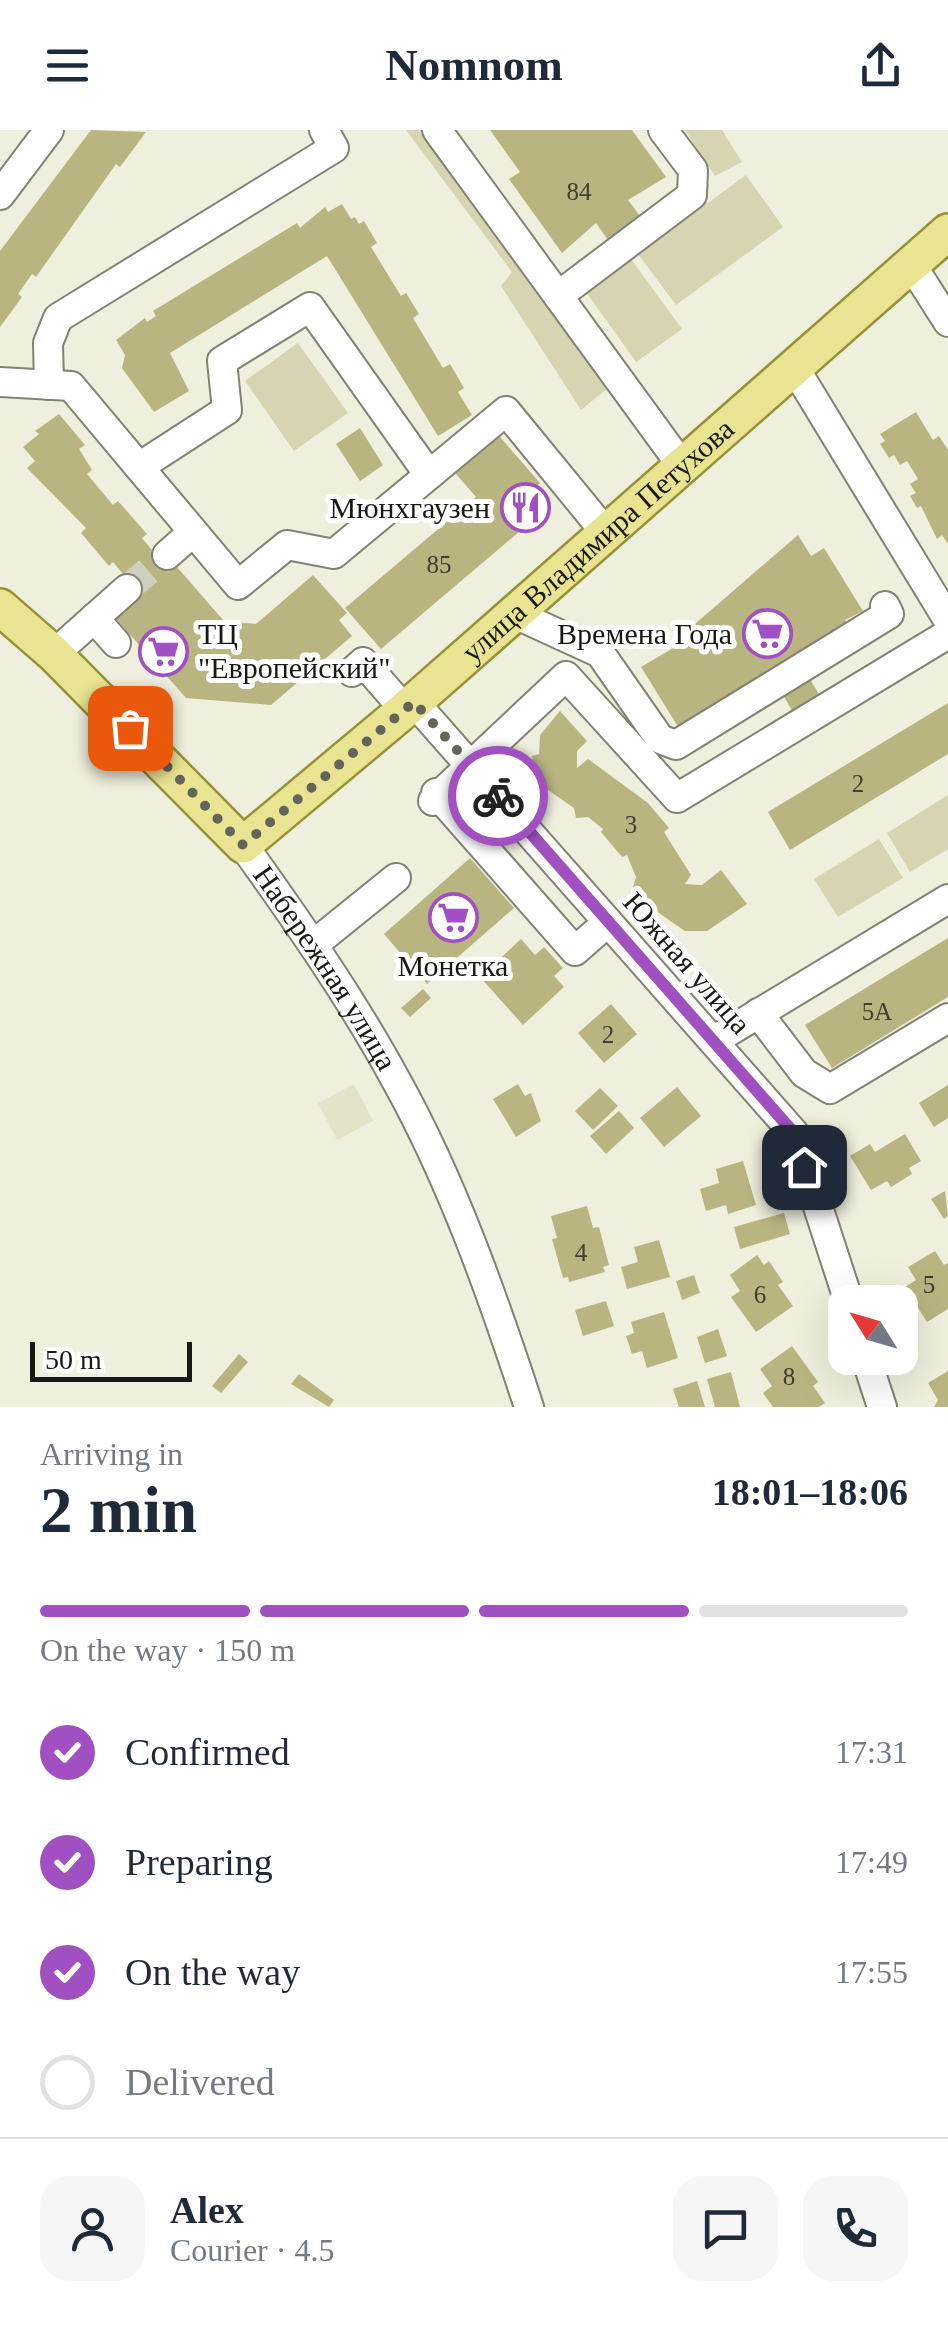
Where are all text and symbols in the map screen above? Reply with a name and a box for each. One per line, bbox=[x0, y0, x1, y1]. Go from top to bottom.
icon: menu bbox=[40, 38, 95, 93]
icon: share bbox=[853, 38, 908, 93]
text: Nomnom bbox=[385, 40, 563, 90]
house number: 84 bbox=[567, 178, 592, 205]
street label: улица Владимира Петухова bbox=[455, 412, 740, 668]
restaurant icon: Мюнхгаузен bbox=[499, 482, 551, 534]
place label: Мюнхгаузен bbox=[330, 491, 490, 524]
house number: 85 bbox=[427, 551, 452, 578]
supermarket icon: Времена Года bbox=[741, 608, 793, 660]
place label: ТЦ "Европейский" bbox=[198, 617, 390, 684]
place label: Времена Года bbox=[557, 617, 732, 650]
supermarket icon: ТЦ "Европейский" bbox=[137, 625, 189, 677]
pin bbox=[88, 686, 173, 771]
icon: bag bbox=[103, 701, 158, 756]
courier bbox=[448, 746, 548, 846]
icon: bike bbox=[471, 769, 526, 824]
house number: 2 bbox=[852, 770, 864, 797]
house number: 3 bbox=[625, 811, 637, 838]
street label: Набережная улица bbox=[247, 859, 404, 1076]
street label: Южная улица bbox=[617, 885, 758, 1040]
supermarket icon: Монетка bbox=[427, 891, 479, 943]
place label: Монетка bbox=[398, 949, 508, 982]
house number: 5А bbox=[862, 998, 892, 1025]
house number: 2 bbox=[602, 1021, 614, 1048]
pin bbox=[762, 1125, 847, 1210]
icon: home bbox=[777, 1140, 832, 1195]
house number: 4 bbox=[575, 1239, 588, 1266]
house number: 5 bbox=[923, 1271, 935, 1298]
house number: 6 bbox=[754, 1281, 766, 1308]
north arrow bbox=[828, 1285, 918, 1375]
map controls bbox=[828, 1285, 918, 1375]
scale bar bbox=[30, 1337, 192, 1382]
text: 50 m bbox=[45, 1344, 102, 1375]
house number: 8 bbox=[783, 1363, 795, 1390]
text: Arriving in bbox=[40, 1436, 183, 1472]
text: 18:01–18:06 bbox=[712, 1471, 908, 1513]
text: 2 min bbox=[40, 1474, 197, 1546]
text: On the way · 150 m bbox=[40, 1632, 295, 1668]
icon: check bbox=[40, 1725, 95, 1780]
text: Confirmed bbox=[125, 1731, 290, 1773]
text: 17:31 bbox=[835, 1734, 908, 1770]
icon: check bbox=[40, 1835, 95, 1890]
text: Preparing bbox=[125, 1841, 273, 1883]
text: 17:49 bbox=[835, 1844, 908, 1880]
icon: check bbox=[40, 1945, 95, 2000]
text: On the way bbox=[125, 1951, 300, 1993]
text: 17:55 bbox=[835, 1954, 908, 1990]
text: Delivered bbox=[125, 2061, 275, 2103]
button: person bbox=[40, 2176, 145, 2281]
button: chat bbox=[673, 2176, 778, 2281]
button: phone bbox=[803, 2176, 908, 2281]
text: Alex bbox=[170, 2189, 244, 2231]
text: Courier · 4.5 bbox=[170, 2232, 334, 2268]

